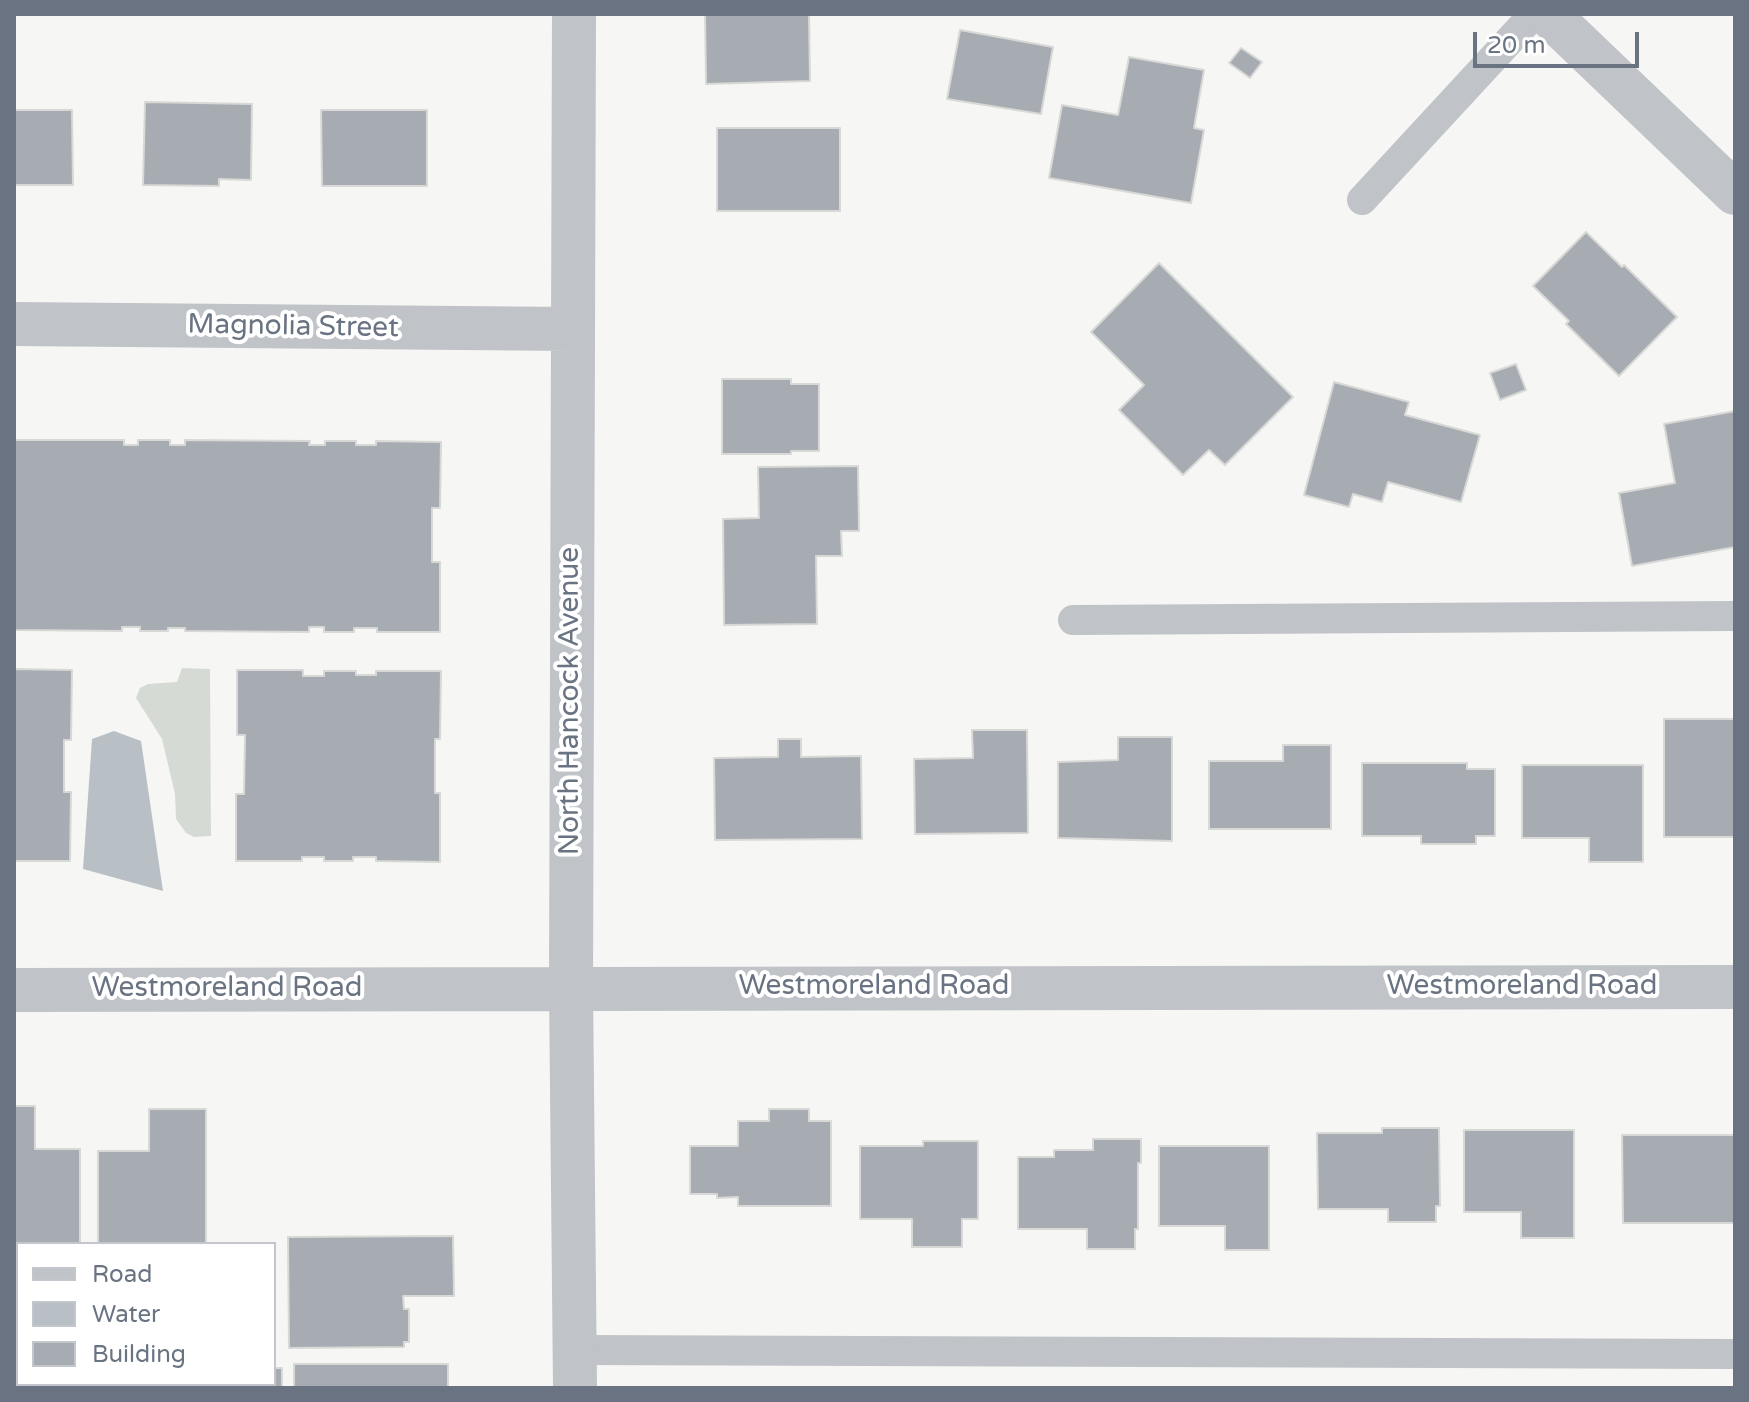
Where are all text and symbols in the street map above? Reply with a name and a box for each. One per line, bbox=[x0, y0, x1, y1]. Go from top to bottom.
scale bar bbox=[1477, 16, 1643, 66]
text: 20 m bbox=[1487, 31, 1545, 60]
street label: Magnolia Street bbox=[187, 308, 399, 346]
street label: North Hancock Avenue bbox=[554, 547, 588, 855]
street label: Westmoreland Road bbox=[739, 970, 1009, 1004]
street label: Westmoreland Road bbox=[1387, 970, 1657, 1004]
street label: Westmoreland Road bbox=[92, 972, 362, 1006]
legend bbox=[16, 1242, 276, 1386]
text: Road bbox=[92, 1260, 152, 1289]
text: Water bbox=[92, 1300, 160, 1329]
text: Building bbox=[92, 1340, 186, 1369]

